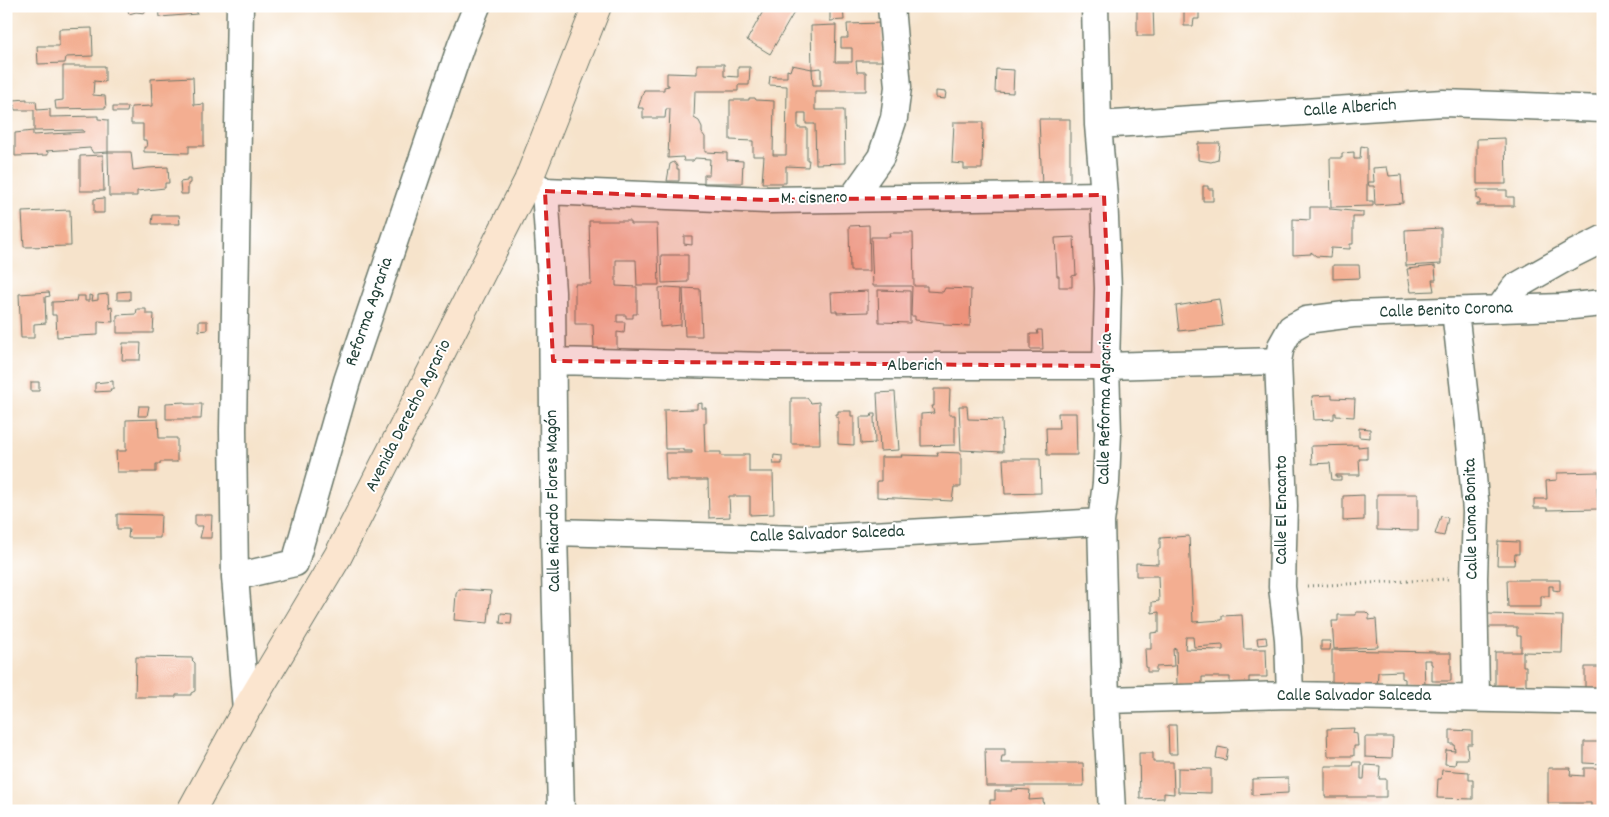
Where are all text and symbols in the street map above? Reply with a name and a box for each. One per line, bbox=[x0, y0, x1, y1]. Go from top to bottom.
street label: Calle Alberich bbox=[1303, 93, 1397, 125]
street label: M. cisnero bbox=[780, 186, 848, 212]
street label: Reforma Agraria bbox=[340, 254, 401, 370]
street label: Calle Benito Corona bbox=[1379, 296, 1514, 326]
street label: Calle Reforma Agraria bbox=[1092, 332, 1120, 485]
street label: Avenida Derecho Agrario bbox=[360, 335, 458, 497]
street label: Alberich bbox=[887, 354, 943, 379]
street label: Calle Ricardo Flores Magón bbox=[540, 409, 568, 593]
street label: Calle El Encanto bbox=[1270, 455, 1295, 565]
street label: Calle Loma Bonita bbox=[1458, 457, 1486, 580]
street label: Calle Salvador Salceda bbox=[749, 520, 905, 550]
street label: Calle Salvador Salceda bbox=[1277, 684, 1432, 709]

